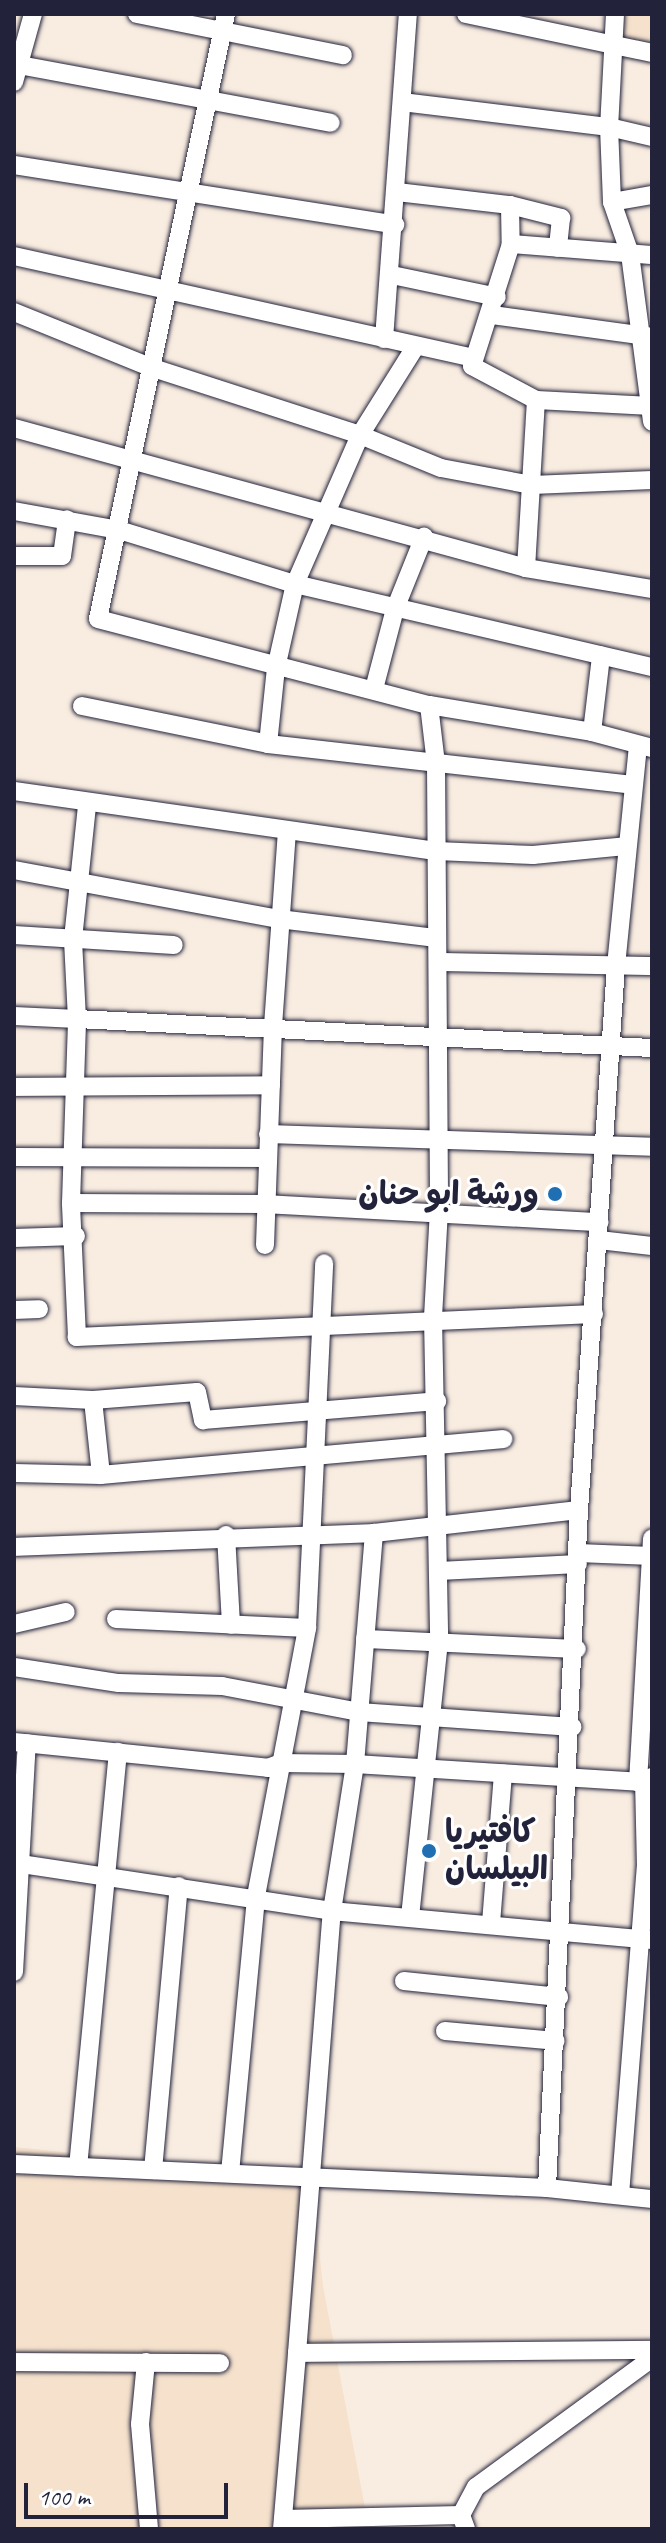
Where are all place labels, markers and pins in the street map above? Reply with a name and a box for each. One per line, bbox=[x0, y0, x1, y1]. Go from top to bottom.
place label: ورشة ابو حنان bbox=[358, 1175, 539, 1213]
marker: ورشة ابو حنان bbox=[546, 1185, 564, 1203]
place label: كافتيريا البيلسان bbox=[445, 1814, 548, 1889]
marker: كافتيريا البيلسان bbox=[420, 1842, 438, 1860]

